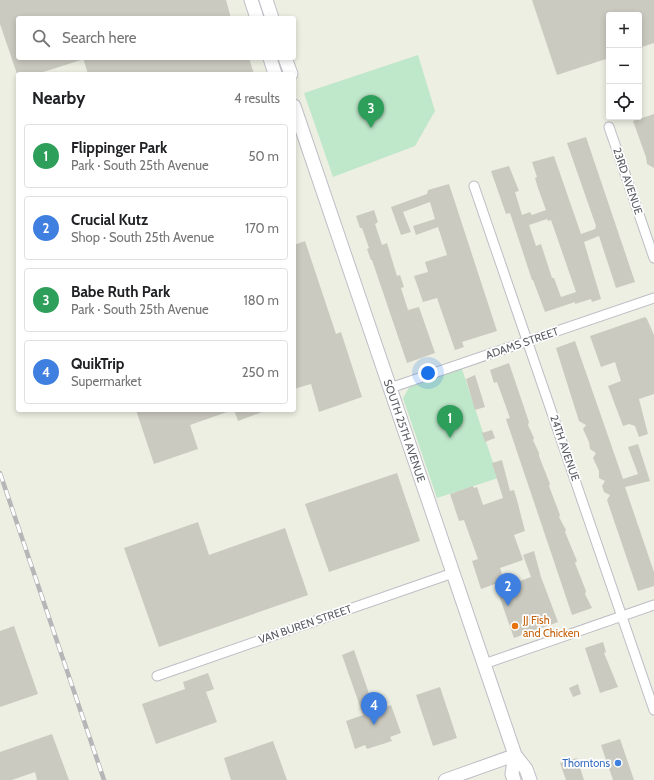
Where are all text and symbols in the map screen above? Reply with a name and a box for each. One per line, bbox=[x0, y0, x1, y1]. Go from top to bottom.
map controls bbox=[606, 12, 642, 120]
button: + bbox=[606, 12, 642, 48]
search box bbox=[16, 16, 296, 60]
icon: search bbox=[30, 27, 52, 49]
text: Search here bbox=[62, 29, 137, 47]
button: − bbox=[606, 48, 642, 84]
button: locate bbox=[606, 84, 642, 120]
text: Nearby bbox=[32, 88, 85, 108]
text: 4 results bbox=[234, 90, 280, 106]
pin: 3 bbox=[358, 95, 384, 128]
text: Flippinger Park bbox=[71, 139, 167, 157]
street label: 23RD AVENUE bbox=[610, 146, 646, 216]
text: 1 bbox=[44, 148, 48, 164]
text: 50 m bbox=[249, 148, 279, 164]
text: Park · South 25th Avenue bbox=[71, 157, 209, 173]
text: Crucial Kutz bbox=[71, 211, 148, 229]
text: 2 bbox=[43, 220, 49, 236]
text: 170 m bbox=[245, 220, 279, 236]
text: Shop · South 25th Avenue bbox=[71, 229, 214, 245]
text: Babe Ruth Park bbox=[71, 283, 170, 301]
text: 3 bbox=[42, 292, 50, 308]
text: 180 m bbox=[243, 292, 279, 308]
text: Park · South 25th Avenue bbox=[71, 301, 209, 317]
street label: ADAMS STREET bbox=[484, 324, 560, 362]
text: QuikTrip bbox=[71, 355, 124, 373]
your location bbox=[418, 363, 438, 383]
text: 4 bbox=[42, 364, 50, 380]
text: 250 m bbox=[242, 364, 279, 380]
text: Supermarket bbox=[71, 373, 142, 389]
street label: SOUTH 25TH AVENUE bbox=[381, 377, 429, 484]
pin: 1 bbox=[437, 405, 463, 438]
street label: 24TH AVENUE bbox=[547, 413, 583, 483]
pin: 2 bbox=[495, 573, 521, 606]
street label: VAN BUREN STREET bbox=[257, 601, 354, 647]
place label: JJ Fish and Chicken bbox=[522, 613, 580, 640]
marker: JJ Fish and Chicken bbox=[510, 621, 520, 631]
pin: 4 bbox=[361, 692, 387, 725]
place label: Thorntons bbox=[562, 756, 610, 770]
marker: Thorntons bbox=[613, 758, 623, 768]

